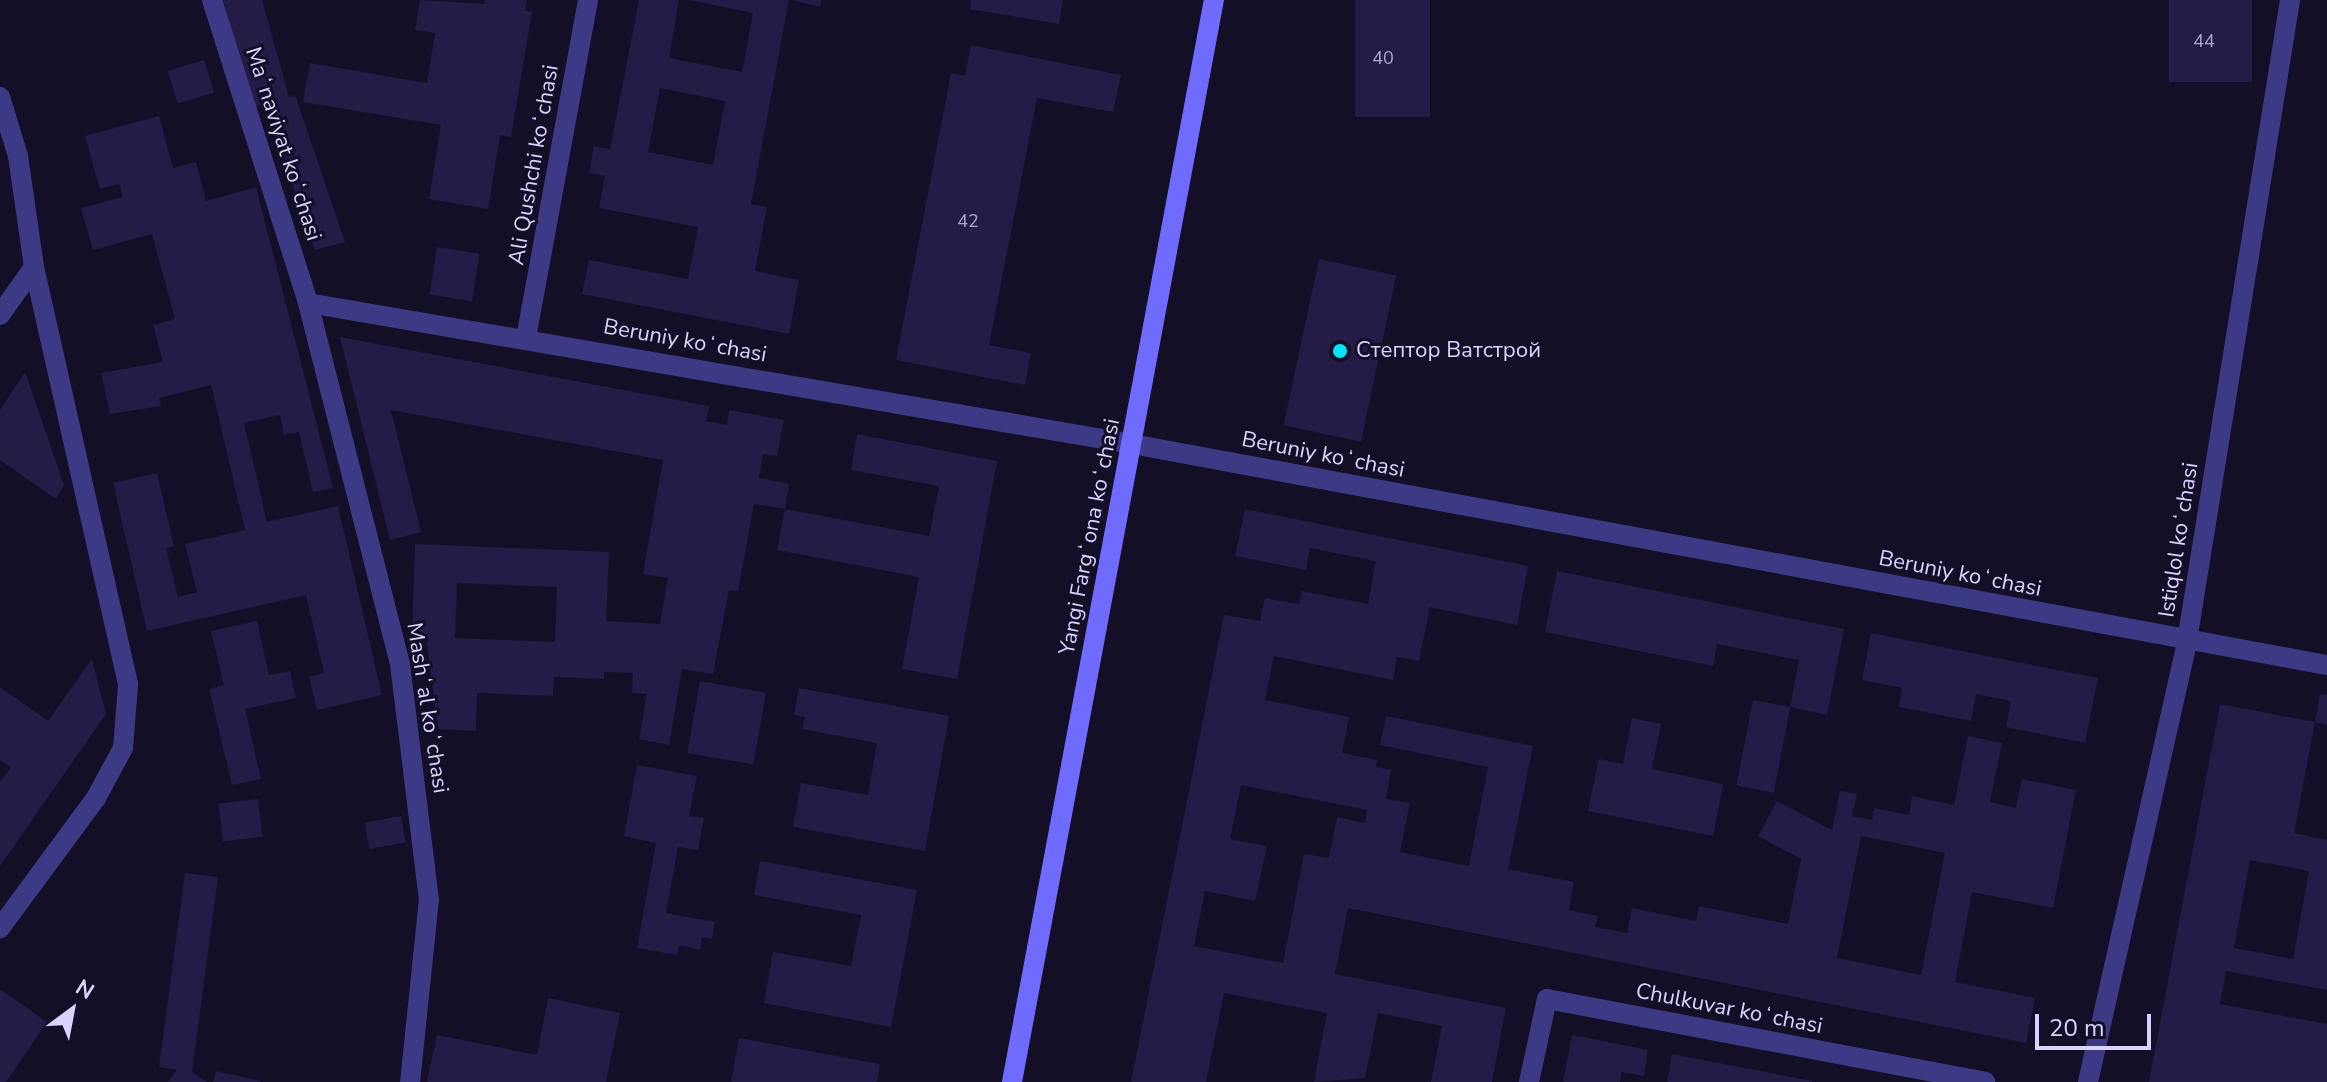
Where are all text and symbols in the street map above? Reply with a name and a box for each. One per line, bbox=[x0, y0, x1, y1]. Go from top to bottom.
house number: 44 bbox=[2193, 30, 2215, 52]
street label: Maʻnaviyat koʻchasi bbox=[239, 44, 327, 244]
house number: 40 bbox=[1372, 47, 1394, 69]
street label: Ali Qushchi koʻchasi bbox=[503, 63, 565, 267]
house number: 42 bbox=[957, 210, 979, 232]
street label: Beruniy koʻchasi bbox=[601, 314, 769, 368]
place label: Стептор Ватстрой bbox=[1356, 338, 1541, 364]
marker: Стептор Ватстрой bbox=[1331, 342, 1349, 360]
street label: Yangi Fargʻona koʻchasi bbox=[1054, 417, 1126, 657]
street label: Beruniy koʻchasi bbox=[1239, 426, 1407, 484]
street label: Istiqlol koʻchasi bbox=[2154, 461, 2204, 619]
street label: Beruniy koʻchasi bbox=[1876, 545, 2044, 603]
street label: Mashʻal koʻchasi bbox=[400, 621, 454, 795]
north arrow bbox=[32, 970, 112, 1050]
text: N bbox=[70, 973, 100, 1007]
street label: Chulkuvar koʻchasi bbox=[1633, 978, 1825, 1040]
scale bar bbox=[2039, 998, 2155, 1048]
text: 20 m bbox=[2049, 1012, 2105, 1044]

